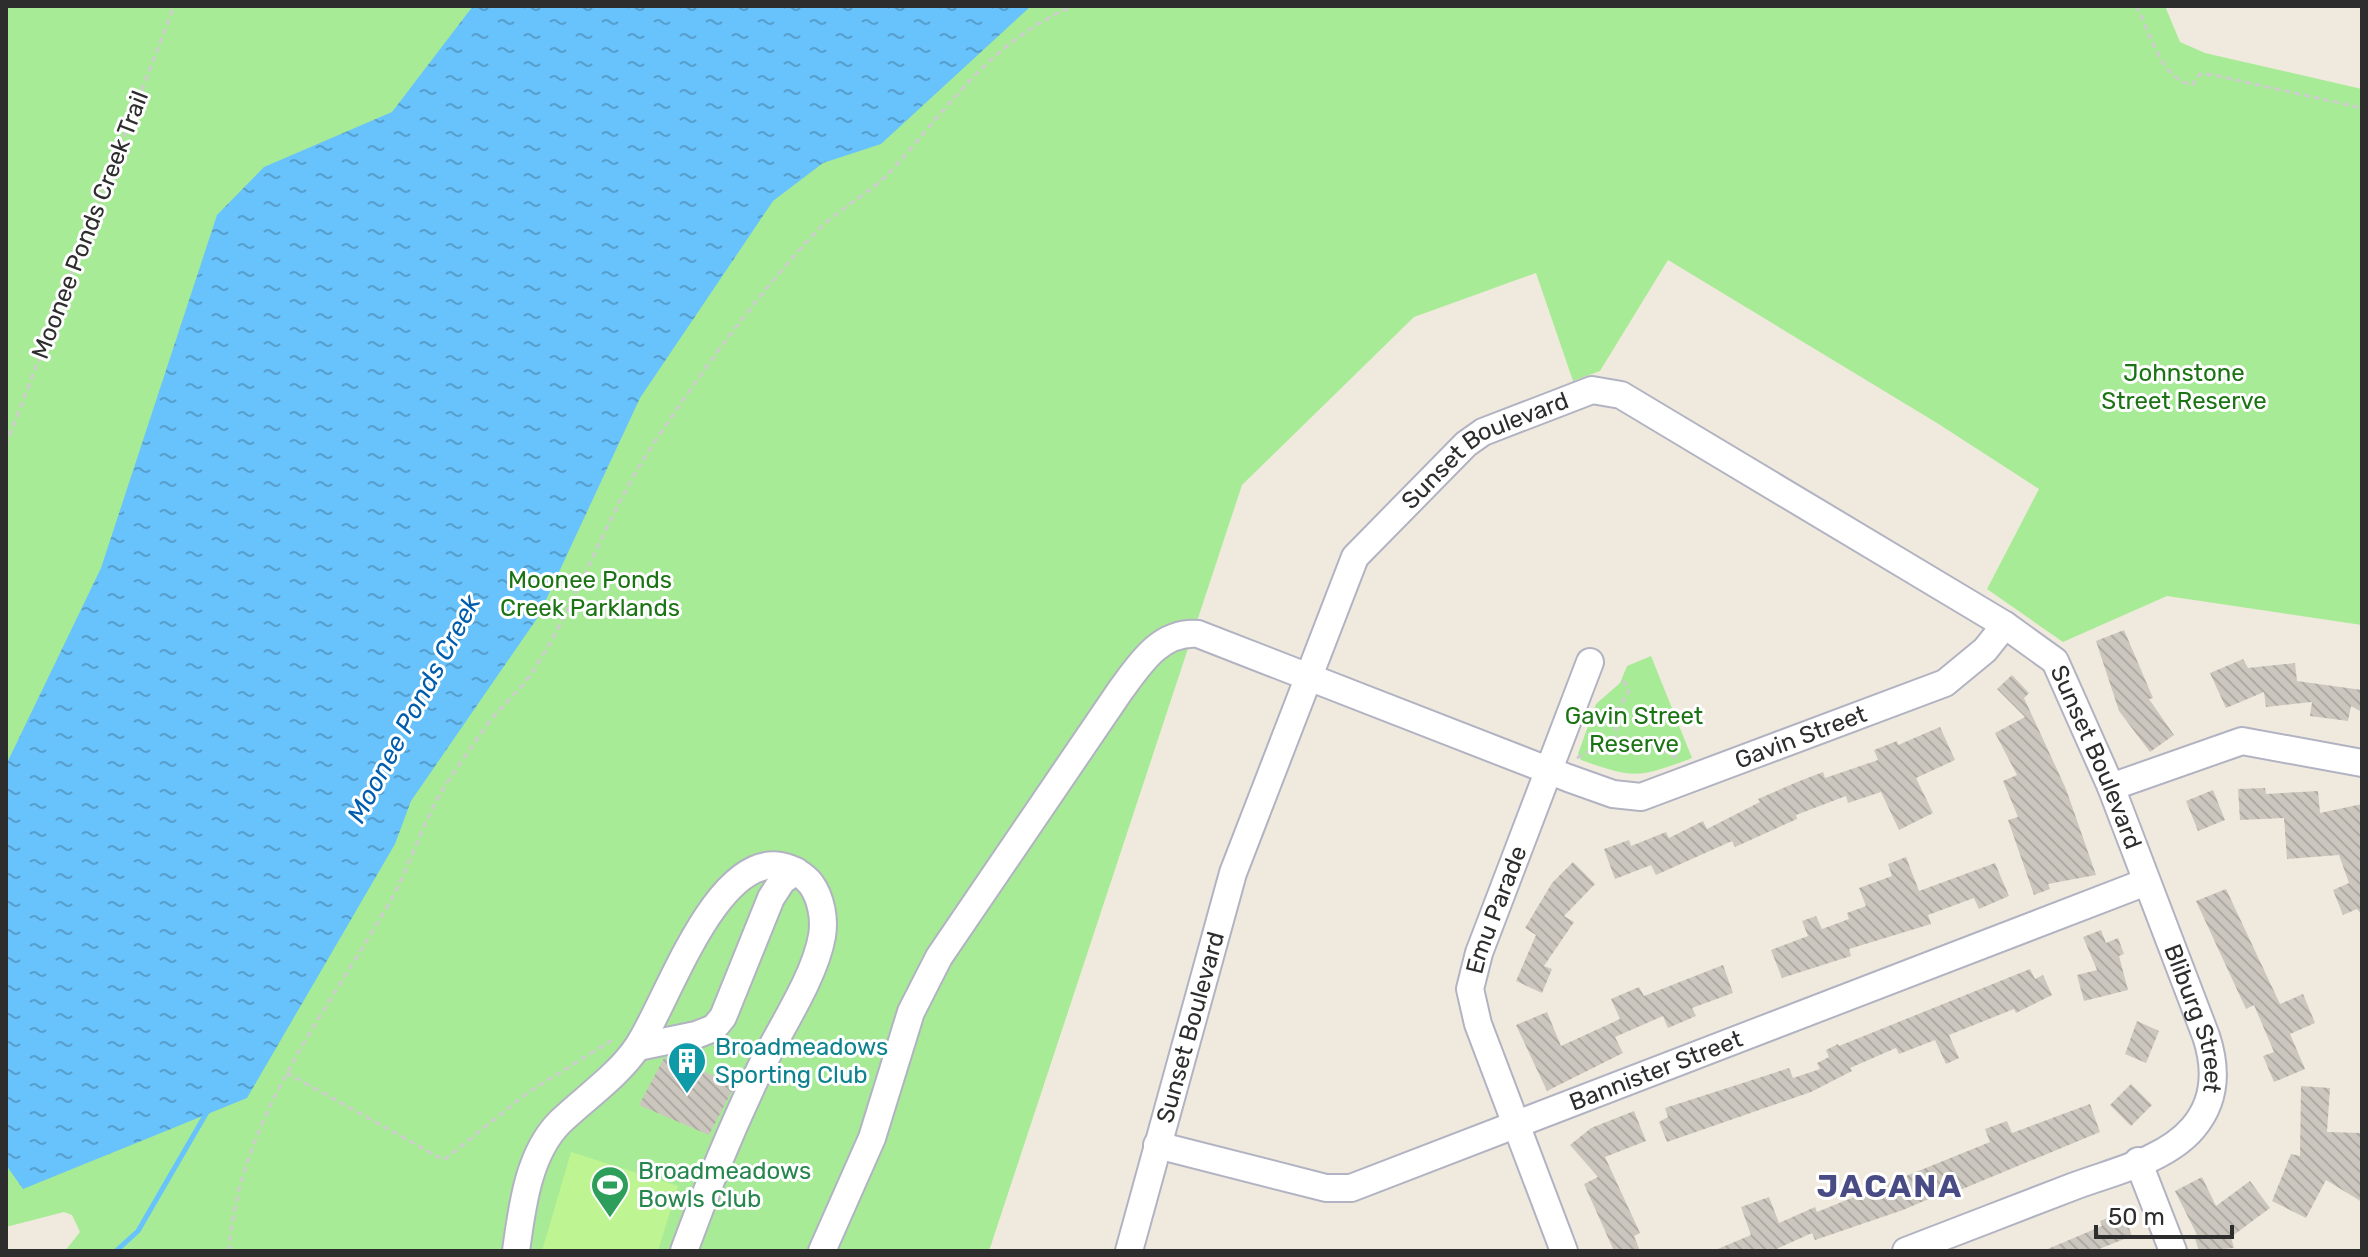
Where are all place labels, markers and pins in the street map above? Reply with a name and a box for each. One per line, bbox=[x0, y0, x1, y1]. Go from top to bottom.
place label: Broadmeadows Sporting Club bbox=[715, 1033, 888, 1089]
building icon: Broadmeadows Sporting Club bbox=[666, 1040, 708, 1095]
place label: Broadmeadows Bowls Club bbox=[638, 1157, 811, 1213]
sports icon: Broadmeadows Bowls Club bbox=[589, 1164, 631, 1219]

